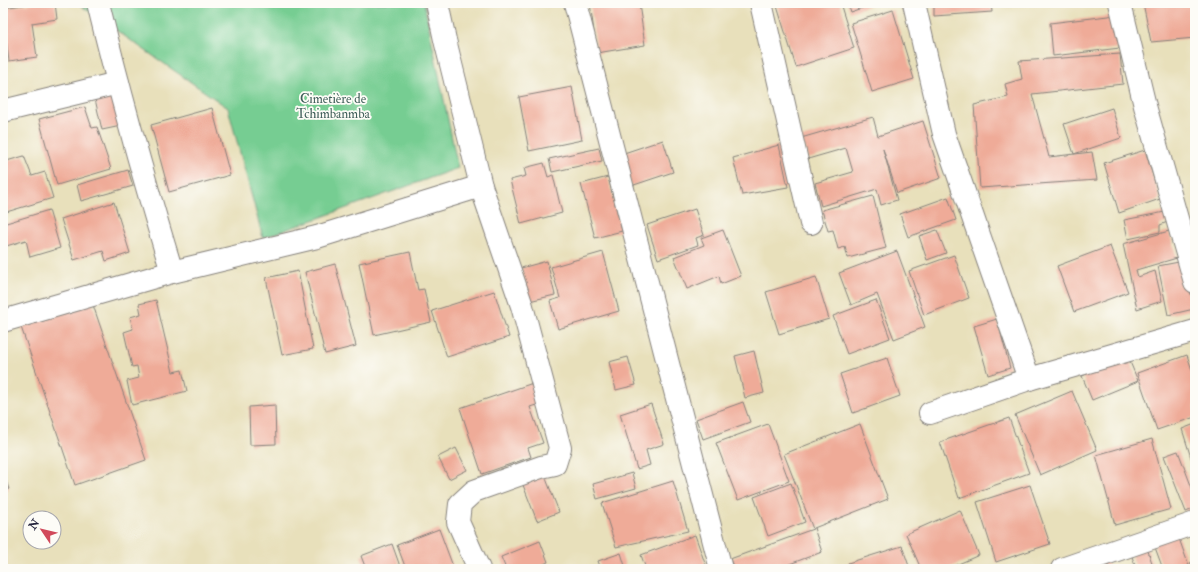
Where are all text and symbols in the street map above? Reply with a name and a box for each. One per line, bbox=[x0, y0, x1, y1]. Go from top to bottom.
park label: Cimetière de Tchimbanmba bbox=[296, 91, 371, 122]
north arrow bbox=[22, 510, 62, 550]
text: N bbox=[25, 516, 43, 533]

